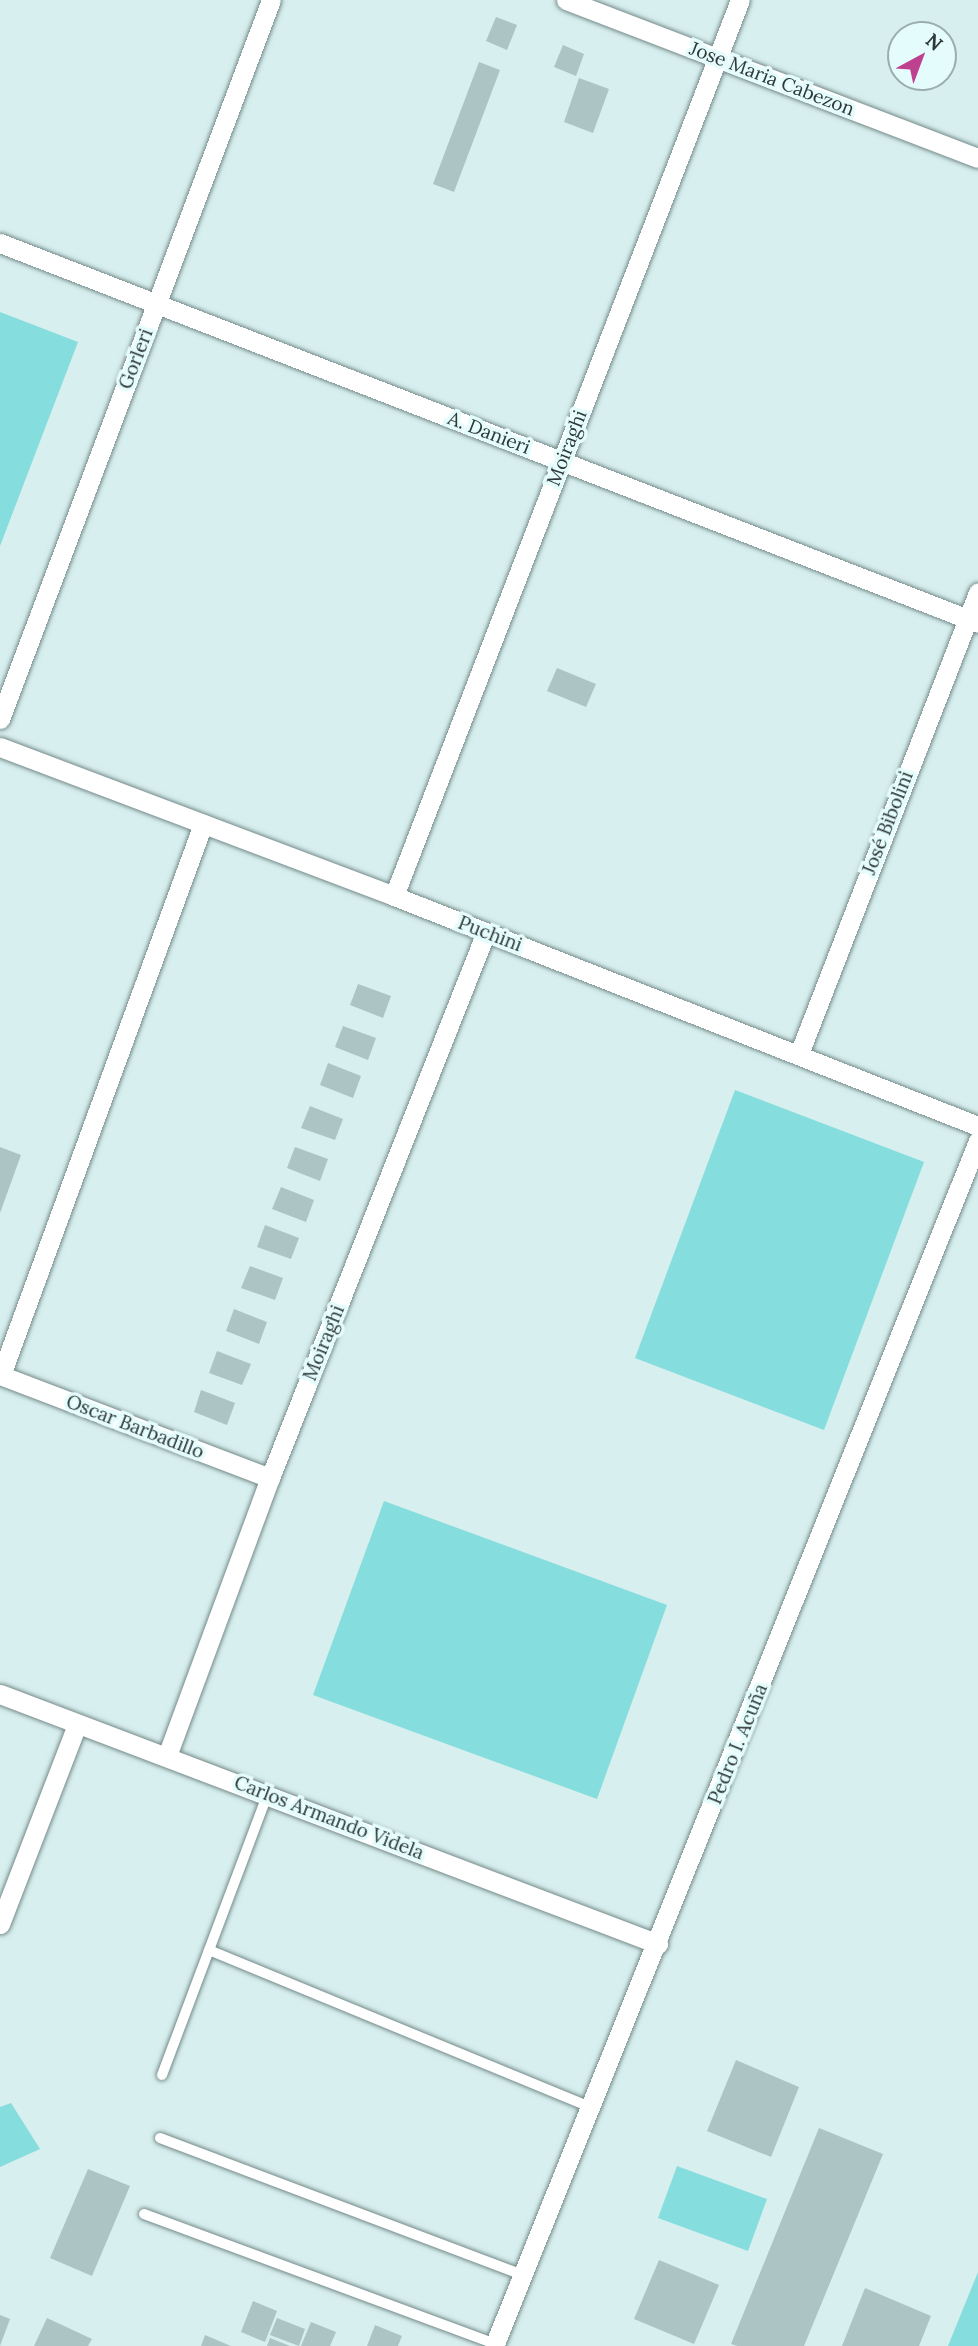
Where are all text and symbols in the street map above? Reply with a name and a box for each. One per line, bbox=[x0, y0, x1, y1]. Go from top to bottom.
north arrow bbox=[887, 21, 957, 91]
text: N bbox=[921, 28, 948, 56]
street label: Jose Maria Cabezon bbox=[686, 37, 858, 121]
street label: Gorleri bbox=[114, 326, 158, 392]
street label: A. Danieri bbox=[445, 407, 533, 459]
street label: Moiraghi bbox=[542, 407, 592, 489]
street label: José Bibolini bbox=[858, 768, 918, 878]
street label: Puchini bbox=[455, 911, 525, 957]
street label: Moiraghi bbox=[299, 1302, 349, 1384]
street label: Oscar Barbadillo bbox=[63, 1390, 207, 1464]
street label: Pedro I. Acuña bbox=[703, 1680, 773, 1808]
street label: Carlos Armando Videla bbox=[231, 1771, 427, 1865]

